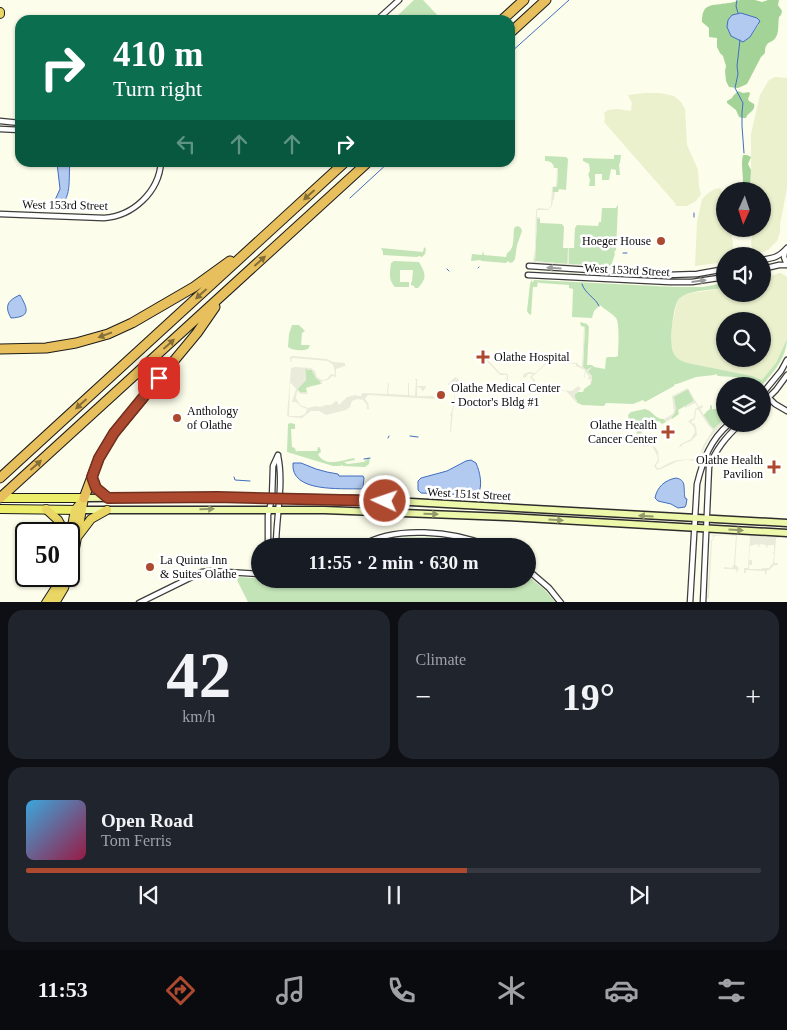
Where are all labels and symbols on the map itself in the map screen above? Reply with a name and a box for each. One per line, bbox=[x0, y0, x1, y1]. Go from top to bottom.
north arrow bbox=[716, 182, 771, 238]
one-way arrow bbox=[304, 189, 316, 201]
street label: West 153rd Street bbox=[22, 197, 109, 213]
place label: Hoeger House bbox=[582, 234, 651, 248]
marker: Hoeger House bbox=[655, 235, 667, 247]
one-way arrow bbox=[253, 255, 265, 267]
street label: West 153rd Street bbox=[584, 261, 671, 279]
one-way arrow bbox=[546, 263, 562, 271]
one-way arrow bbox=[691, 277, 707, 285]
one-way arrow bbox=[195, 288, 207, 300]
one-way arrow bbox=[97, 331, 112, 339]
one-way arrow bbox=[163, 338, 175, 350]
marker: Olathe Hospital bbox=[476, 350, 490, 364]
place label: Olathe Hospital bbox=[494, 350, 570, 364]
pin bbox=[138, 357, 180, 399]
place label: Olathe Medical Center - Doctor's Bldg #1 bbox=[451, 381, 560, 409]
marker: Olathe Medical Center - Doctor's Bldg #1 bbox=[435, 389, 447, 401]
one-way arrow bbox=[76, 398, 88, 410]
place label: Anthology of Olathe bbox=[187, 404, 238, 432]
marker: Anthology of Olathe bbox=[171, 412, 183, 424]
place label: Olathe Health Cancer Center bbox=[588, 418, 657, 446]
marker: Olathe Health Cancer Center bbox=[661, 425, 675, 439]
place label: Olathe Health Pavilion bbox=[696, 453, 763, 481]
one-way arrow bbox=[30, 459, 42, 471]
marker: Olathe Health Pavilion bbox=[767, 460, 781, 474]
position arrow bbox=[358, 474, 410, 526]
street label: West 151st Street bbox=[427, 485, 512, 503]
one-way arrow bbox=[200, 505, 216, 513]
one-way arrow bbox=[424, 510, 440, 518]
one-way arrow bbox=[637, 511, 653, 519]
one-way arrow bbox=[548, 516, 564, 524]
speed limit sign: 50 bbox=[15, 522, 80, 587]
one-way arrow bbox=[728, 526, 744, 534]
place label: La Quinta Inn & Suites Olathe bbox=[160, 553, 237, 581]
marker: La Quinta Inn & Suites Olathe bbox=[144, 561, 156, 573]

